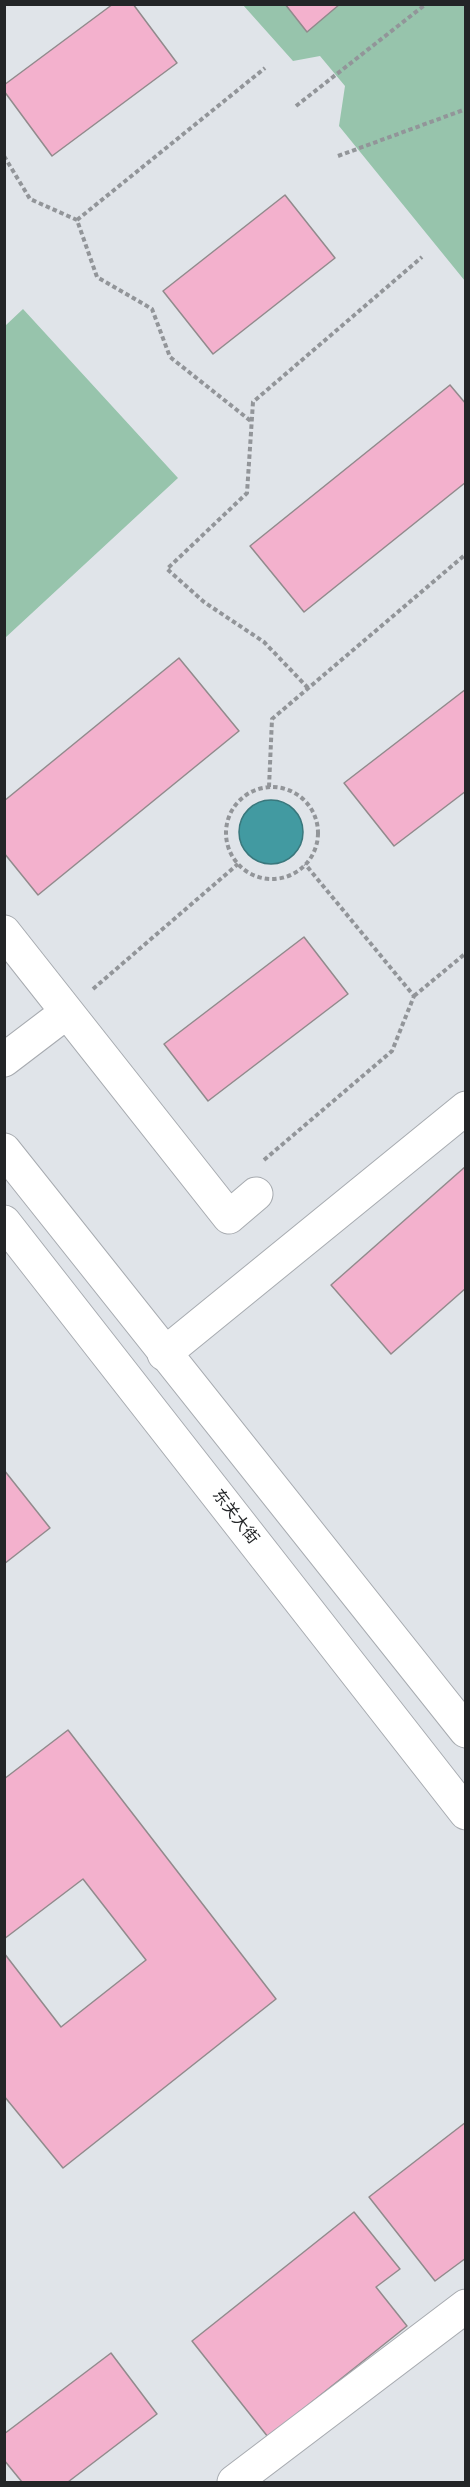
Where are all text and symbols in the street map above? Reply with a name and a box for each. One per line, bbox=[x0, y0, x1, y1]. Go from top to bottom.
street label: 东关大街 bbox=[208, 1486, 262, 1548]

